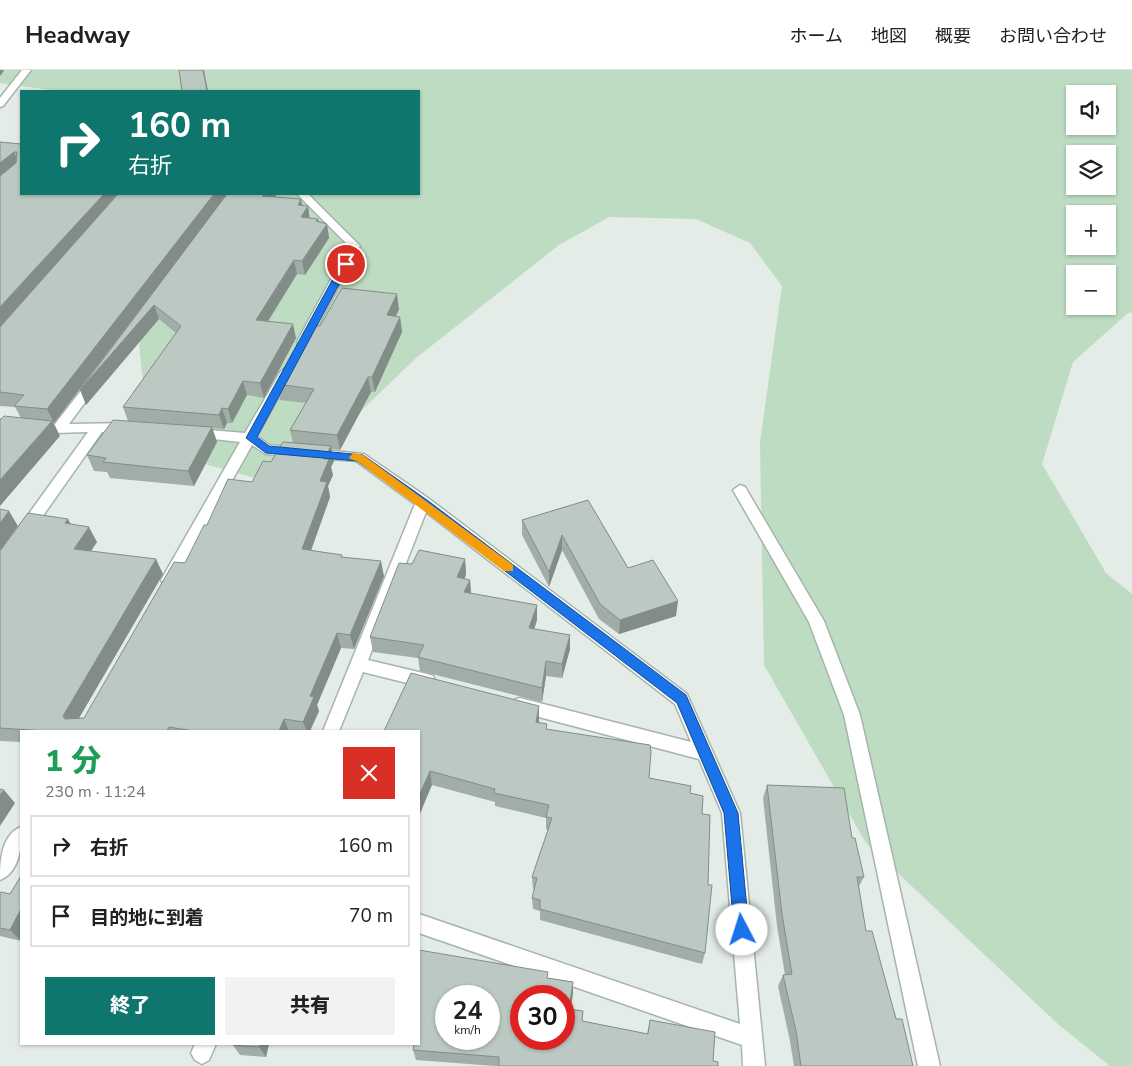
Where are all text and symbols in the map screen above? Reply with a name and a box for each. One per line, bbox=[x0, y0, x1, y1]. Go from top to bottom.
text: Headway bbox=[25, 19, 130, 51]
text: ホーム bbox=[790, 24, 843, 48]
text: 地図 bbox=[871, 24, 907, 48]
text: 概要 bbox=[935, 24, 971, 48]
text: お問い合わせ bbox=[999, 24, 1107, 48]
map controls bbox=[1066, 85, 1116, 315]
button: sound bbox=[1066, 85, 1116, 135]
text: 160 m bbox=[128, 102, 231, 149]
icon: right bbox=[45, 110, 110, 175]
button: layers bbox=[1066, 145, 1116, 195]
text: 右折 bbox=[128, 151, 172, 181]
button: + bbox=[1066, 205, 1116, 255]
pin bbox=[325, 243, 367, 285]
icon: arrive bbox=[332, 250, 360, 278]
button: − bbox=[1066, 265, 1116, 315]
text: 1 分 bbox=[45, 741, 101, 782]
button: close bbox=[343, 747, 395, 799]
text: 230 m · 11:24 bbox=[45, 781, 146, 803]
icon: right bbox=[47, 832, 75, 860]
text: 160 m bbox=[338, 833, 393, 859]
text: 右折 bbox=[90, 835, 128, 861]
icon: arrive bbox=[47, 902, 75, 930]
text: 70 m bbox=[349, 903, 393, 929]
position arrow bbox=[715, 903, 767, 955]
text: 目的地に到着 bbox=[90, 905, 204, 931]
button: 終了 bbox=[45, 977, 215, 1035]
button: 共有 bbox=[225, 977, 395, 1035]
speed limit sign: 30 bbox=[510, 985, 575, 1050]
text: 24 bbox=[452, 994, 483, 1028]
text: km/h bbox=[454, 1022, 481, 1038]

